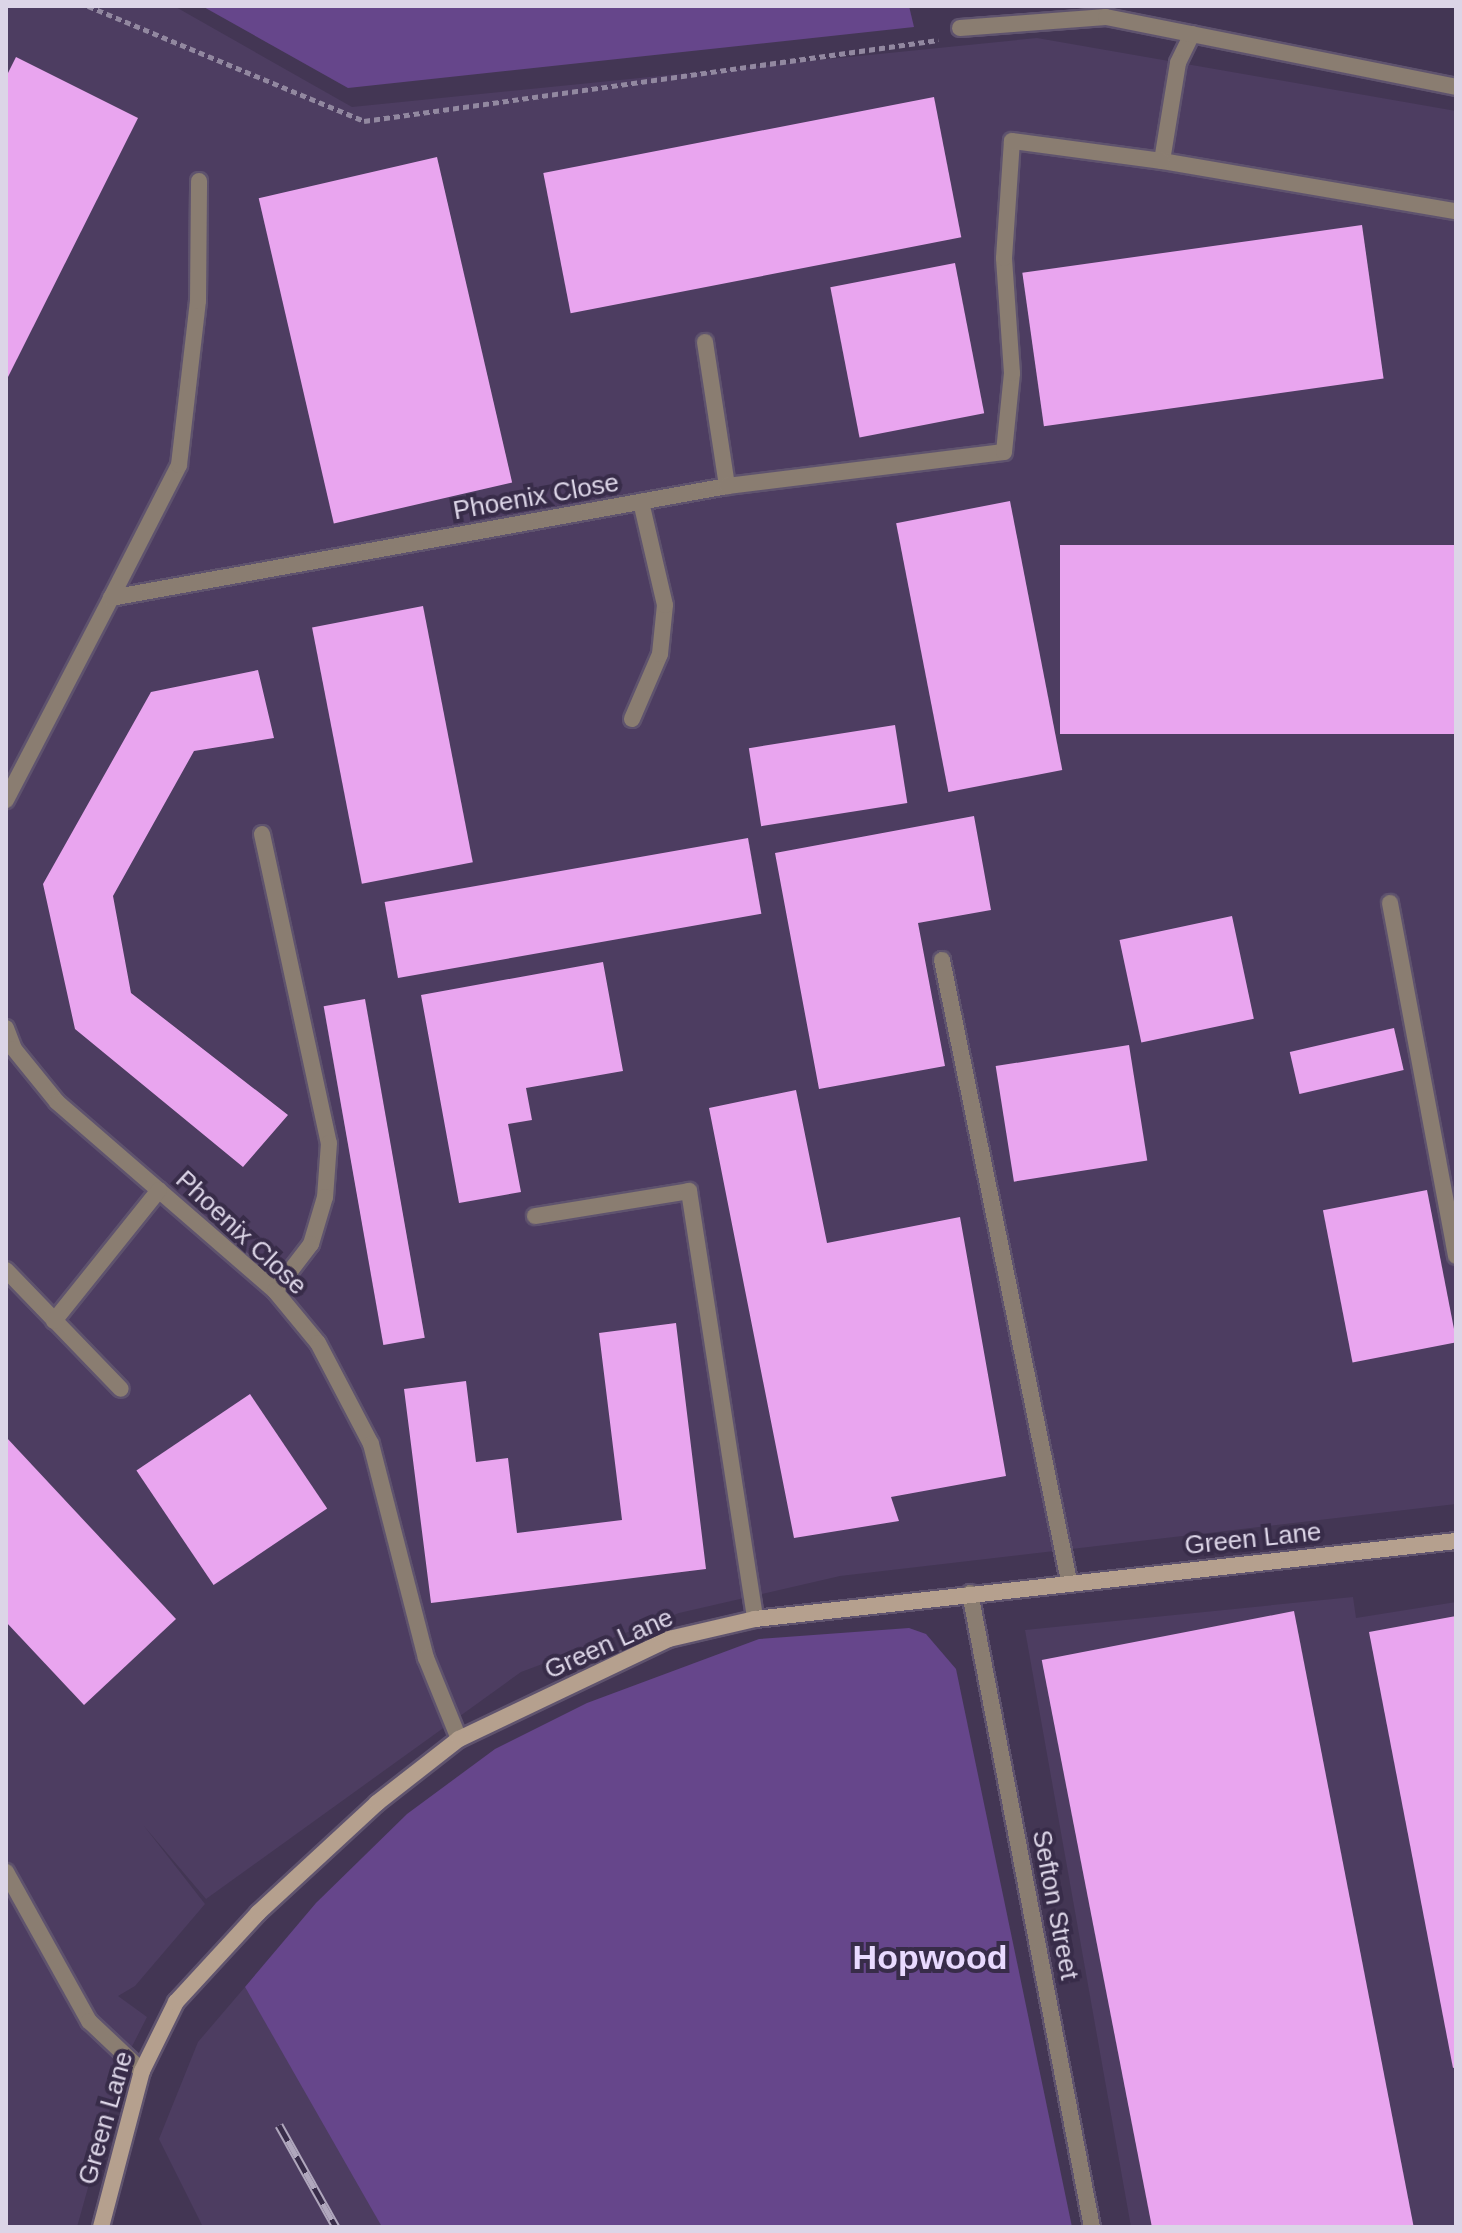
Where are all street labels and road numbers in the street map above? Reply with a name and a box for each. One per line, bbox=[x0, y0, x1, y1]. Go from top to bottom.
street label: Phoenix Close bbox=[451, 467, 621, 527]
street label: Phoenix Close bbox=[169, 1164, 313, 1302]
street label: Green Lane bbox=[1183, 1516, 1323, 1562]
street label: Green Lane bbox=[540, 1602, 678, 1686]
street label: Sefton Street bbox=[1025, 1828, 1085, 1982]
street label: Green Lane bbox=[72, 2048, 140, 2188]

